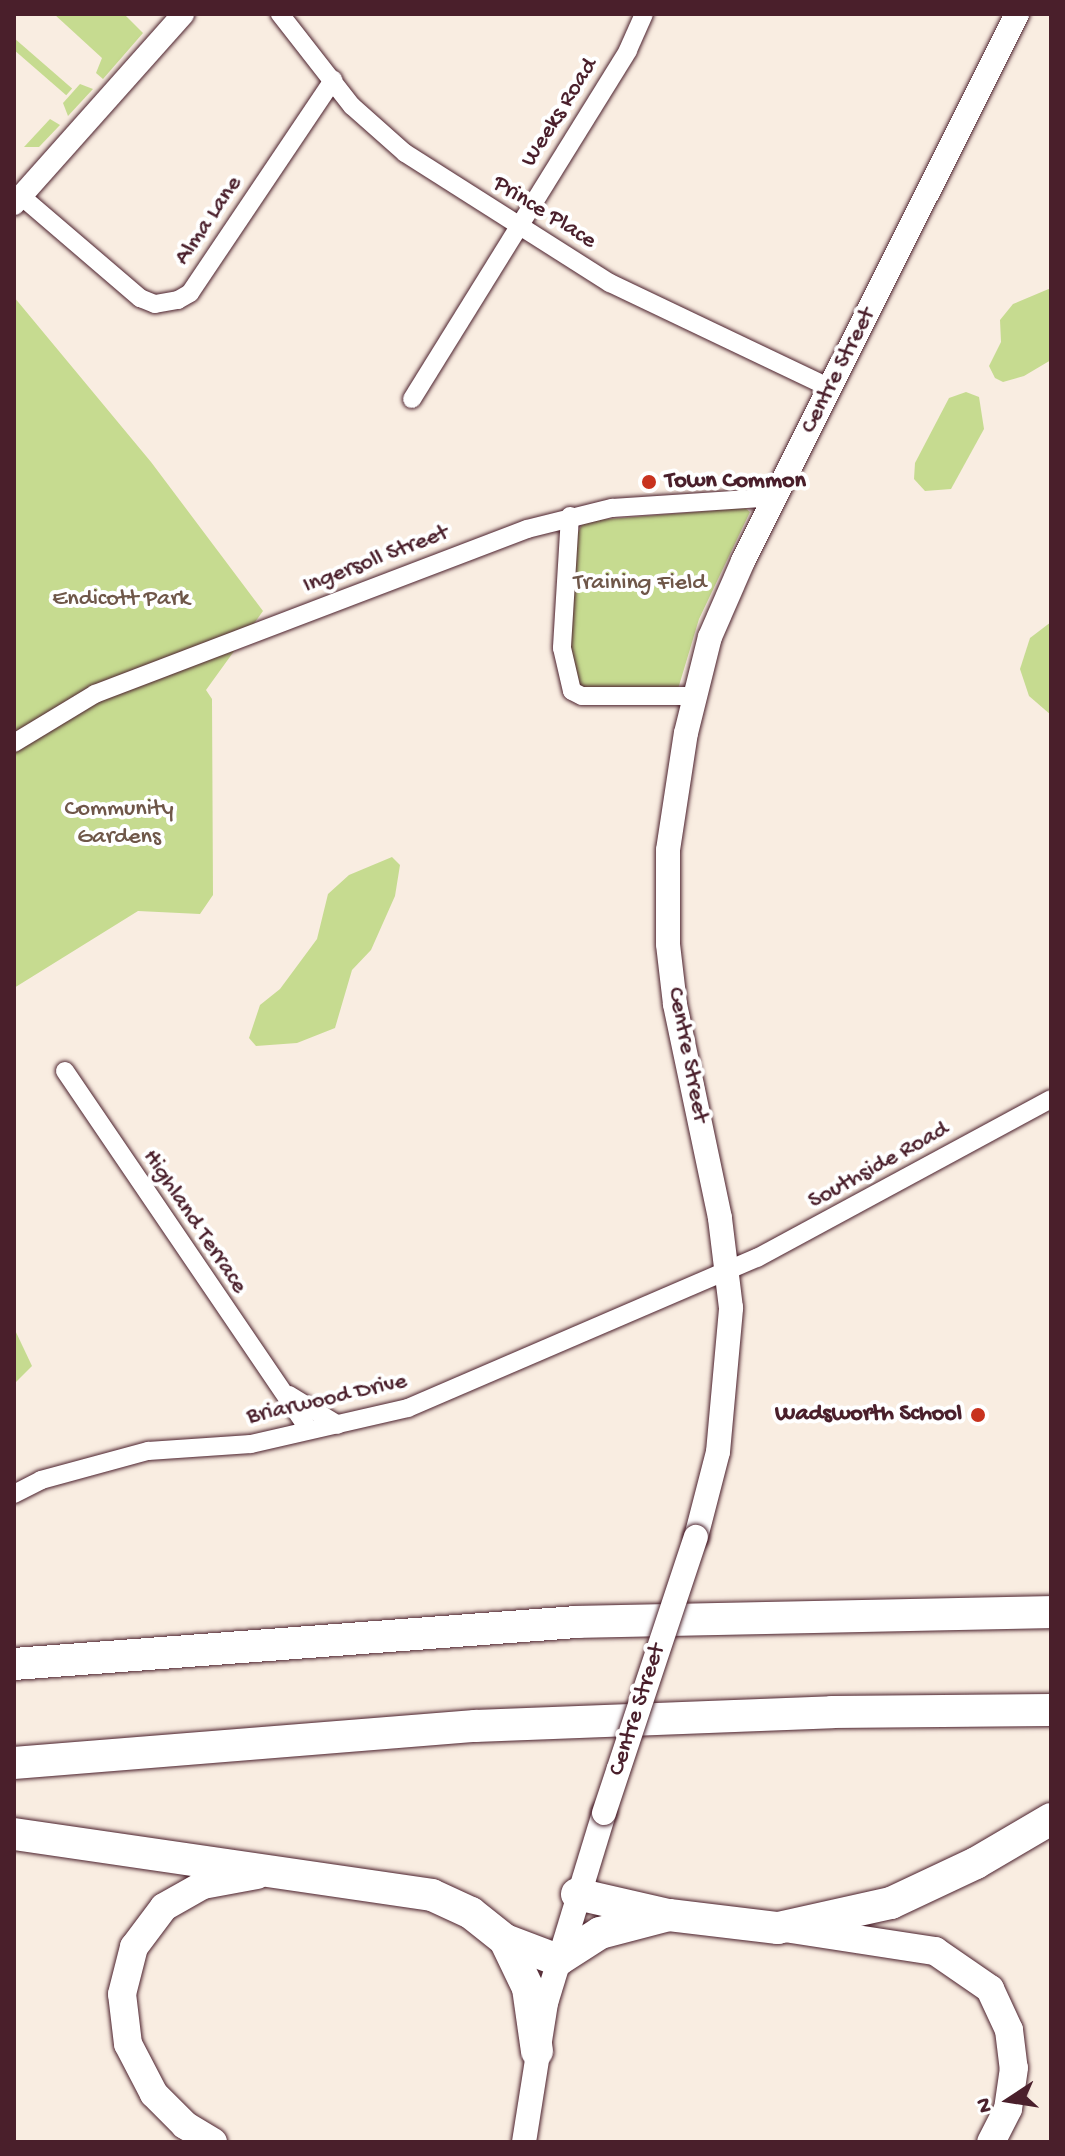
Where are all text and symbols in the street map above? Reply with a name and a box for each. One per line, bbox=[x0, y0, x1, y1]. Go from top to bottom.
street label: Weeks Road bbox=[515, 53, 605, 173]
street label: Prince Place bbox=[487, 170, 601, 256]
street label: Alma Lane bbox=[169, 171, 249, 271]
street label: Centre Street bbox=[795, 303, 883, 439]
place label: Town Common bbox=[665, 468, 806, 496]
marker: Town Common bbox=[640, 473, 658, 491]
street label: Ingersoll Street bbox=[299, 519, 453, 601]
park label: Training Field bbox=[574, 570, 706, 598]
park label: Endicott Park bbox=[52, 586, 190, 614]
park label: Community Gardens bbox=[64, 796, 174, 852]
street label: Centre Street bbox=[660, 985, 714, 1125]
street label: Southside Road bbox=[804, 1116, 954, 1216]
street label: Highland Terrace bbox=[135, 1144, 253, 1300]
street label: Briarwood Drive bbox=[244, 1368, 410, 1432]
place label: Wadsworth School bbox=[775, 1401, 962, 1429]
marker: Wadsworth School bbox=[969, 1406, 987, 1424]
street label: Centre Street bbox=[603, 1640, 673, 1780]
north arrow bbox=[969, 2060, 1049, 2140]
text: N bbox=[971, 2095, 1000, 2115]

